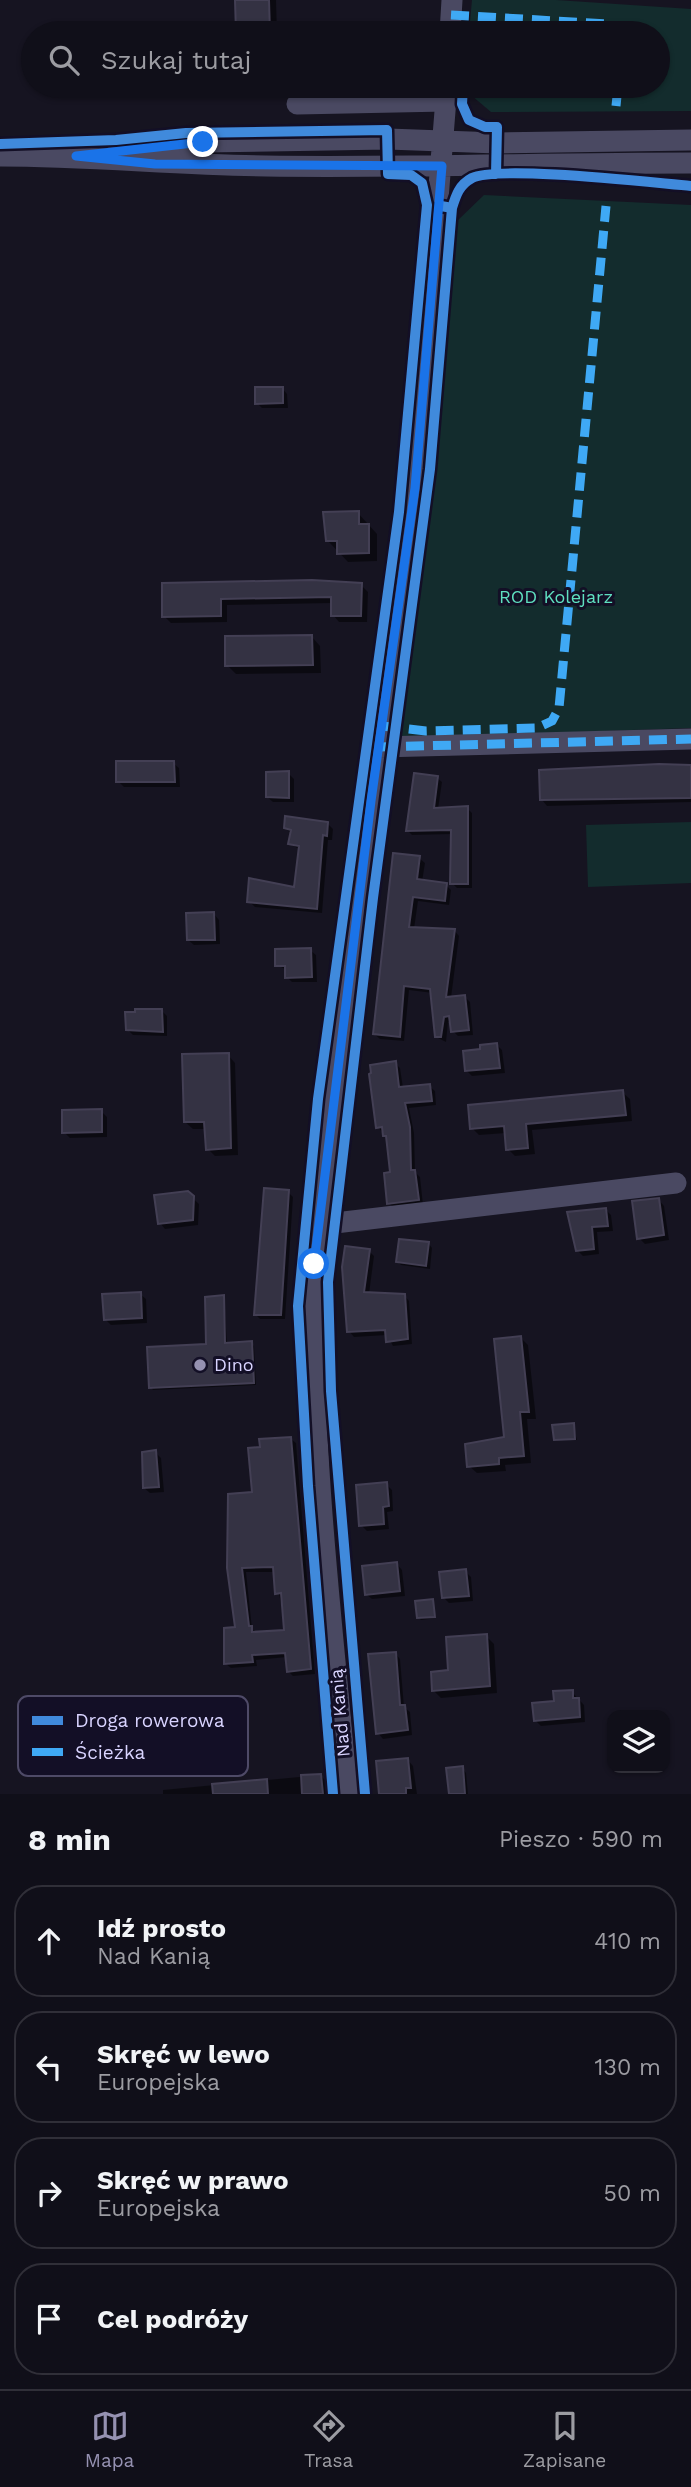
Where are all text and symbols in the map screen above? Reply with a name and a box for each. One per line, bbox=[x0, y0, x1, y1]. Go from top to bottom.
search box bbox=[21, 21, 670, 98]
icon: search bbox=[45, 41, 83, 79]
text: Szukaj tutaj bbox=[101, 45, 251, 75]
route end bbox=[187, 126, 218, 157]
park label: ROD Kolejarz bbox=[499, 586, 613, 607]
route start bbox=[298, 1248, 329, 1279]
place label: Dino bbox=[214, 1354, 254, 1375]
marker: Dino bbox=[192, 1357, 208, 1373]
street label: Nad Kanią bbox=[325, 1668, 354, 1758]
legend bbox=[18, 1696, 248, 1776]
text: Droga rowerowa bbox=[75, 1709, 225, 1732]
map controls bbox=[607, 1710, 670, 1773]
button: layers bbox=[607, 1710, 670, 1773]
text: Ścieżka bbox=[75, 1741, 146, 1764]
text: 8 min bbox=[28, 1822, 111, 1857]
text: Pieszo · 590 m bbox=[499, 1826, 663, 1853]
text: Idź prosto bbox=[97, 1913, 226, 1943]
icon: ahead bbox=[30, 1922, 68, 1960]
text: 410 m bbox=[594, 1928, 661, 1955]
text: Nad Kanią bbox=[97, 1943, 210, 1970]
text: Skręć w lewo bbox=[97, 2039, 270, 2069]
icon: left bbox=[30, 2048, 68, 2086]
text: 130 m bbox=[595, 2054, 661, 2081]
text: Europejska bbox=[97, 2069, 220, 2096]
text: Skręć w prawo bbox=[97, 2165, 289, 2195]
icon: right bbox=[30, 2174, 68, 2212]
text: 50 m bbox=[604, 2180, 661, 2207]
text: Europejska bbox=[97, 2195, 220, 2222]
icon: arrive bbox=[30, 2300, 68, 2338]
text: Cel podróży bbox=[97, 2304, 248, 2334]
tab: Mapa bbox=[85, 2407, 134, 2472]
tab: Trasa bbox=[304, 2407, 353, 2472]
tab: Zapisane bbox=[523, 2407, 606, 2472]

